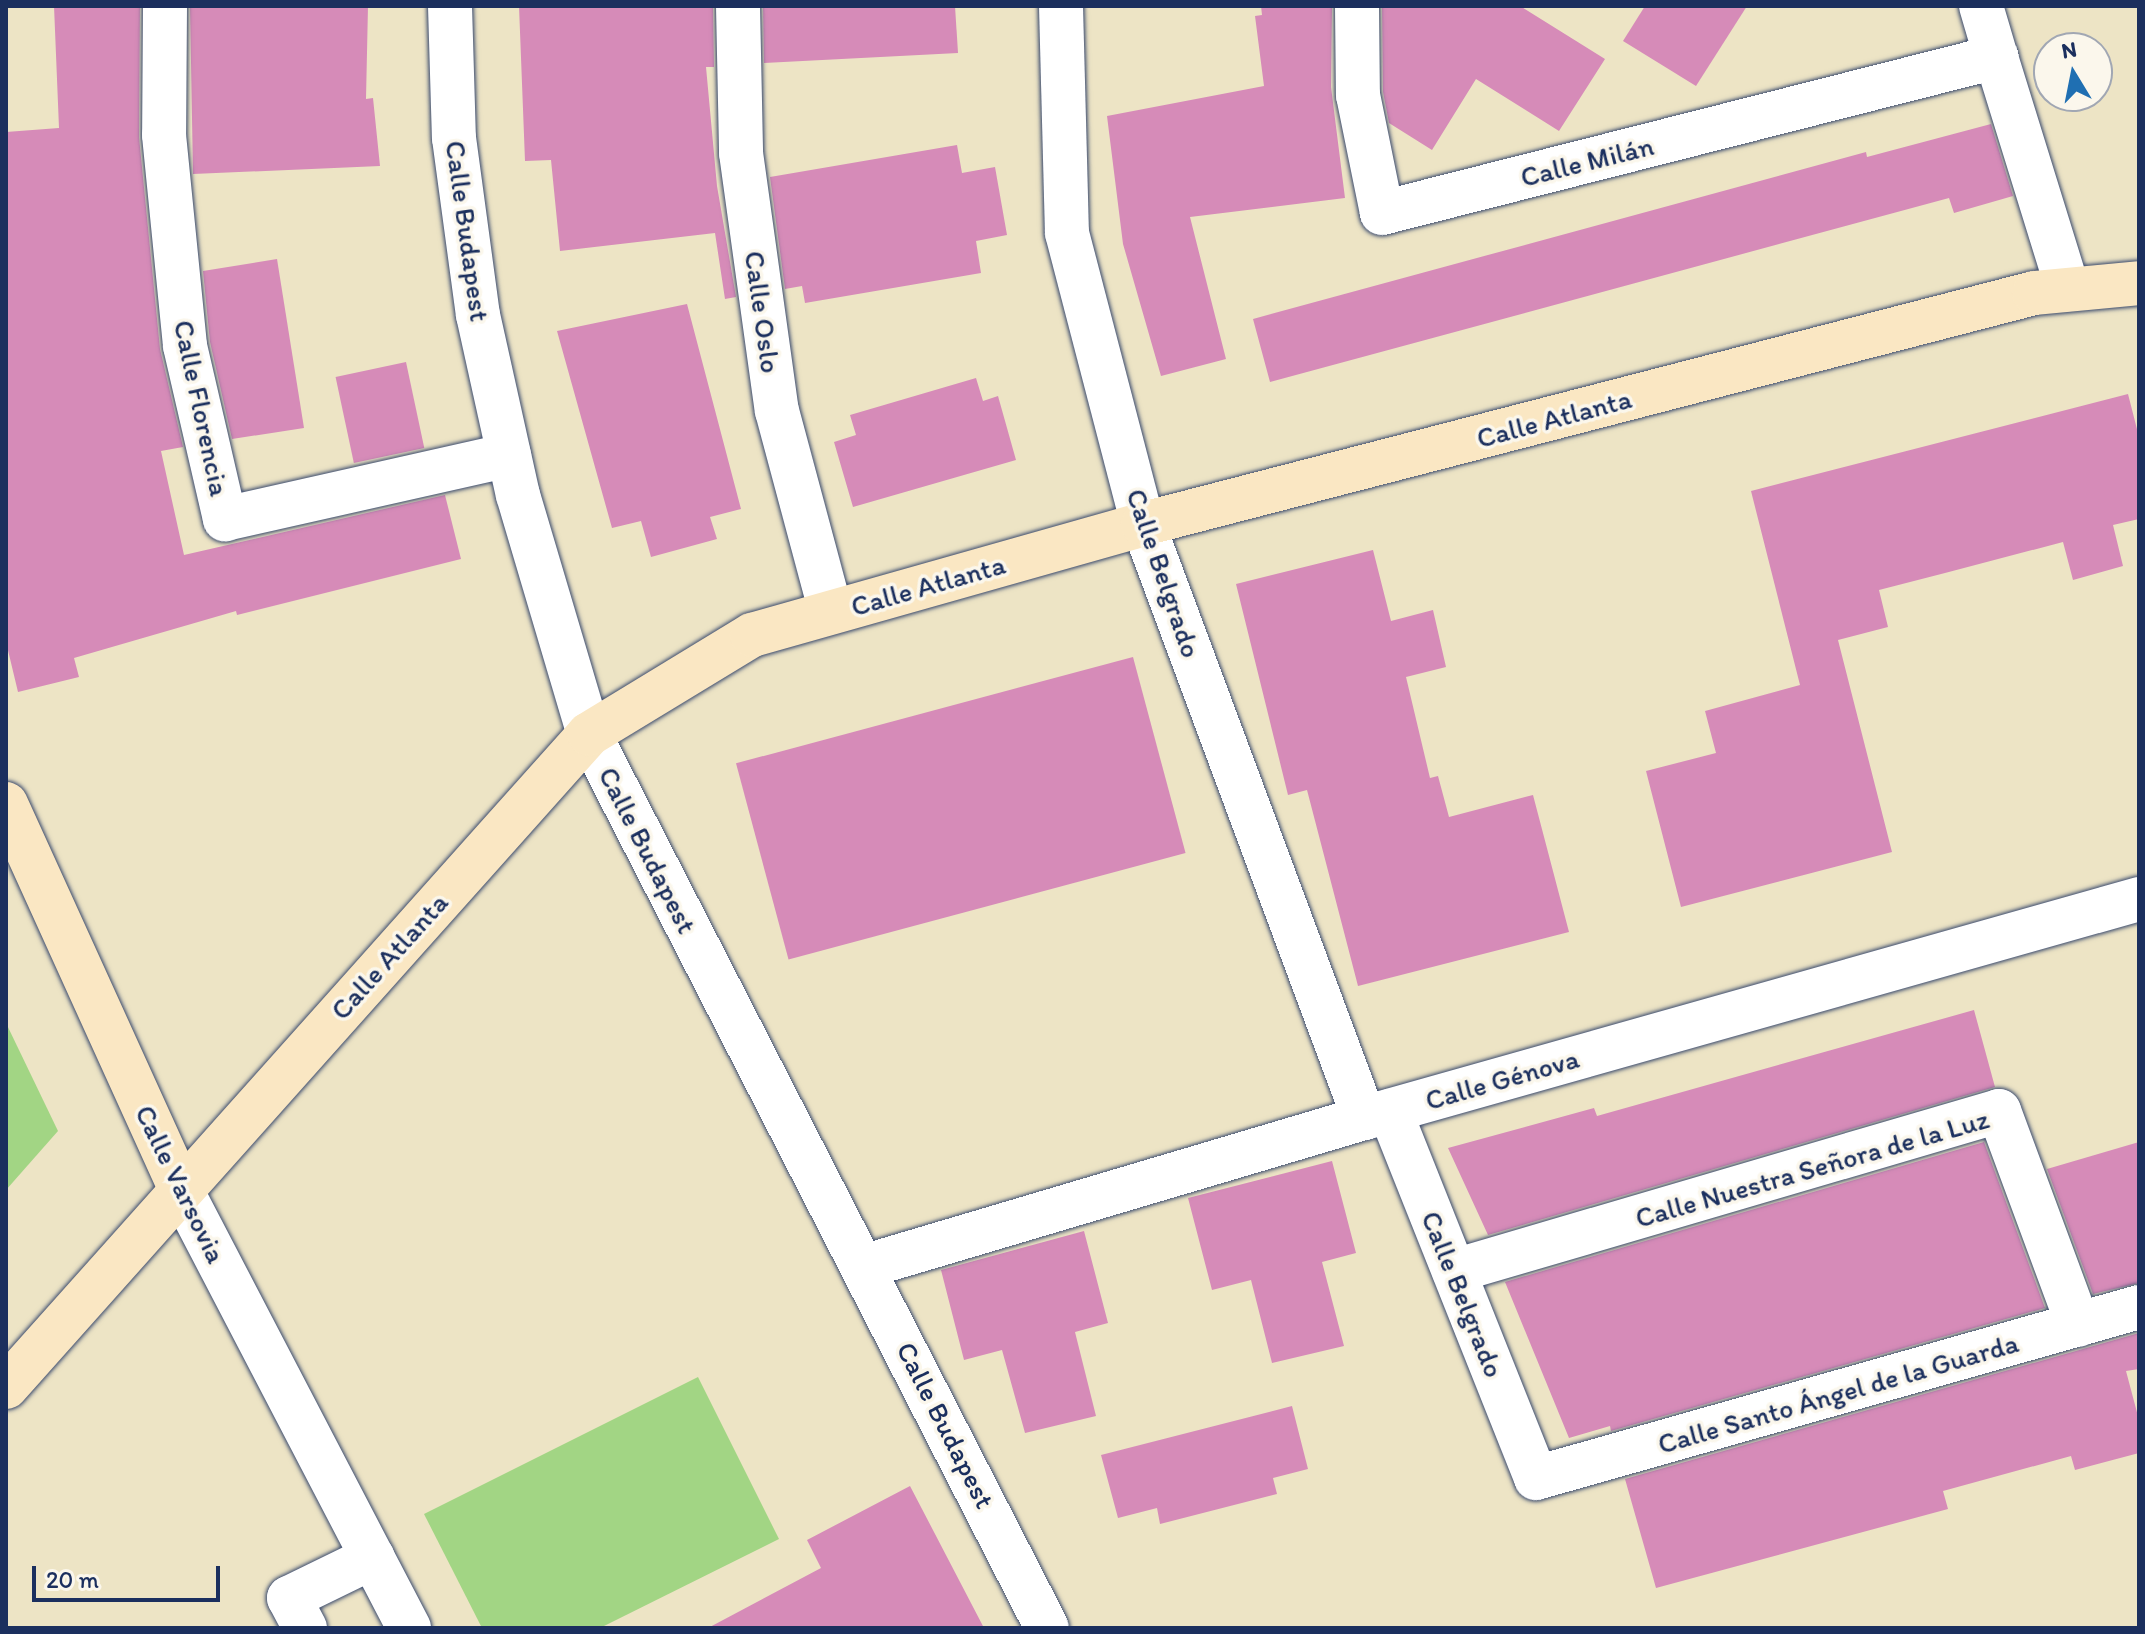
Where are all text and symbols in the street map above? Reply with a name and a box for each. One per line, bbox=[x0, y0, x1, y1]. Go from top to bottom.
north arrow bbox=[2033, 32, 2113, 112]
text: N bbox=[2059, 35, 2079, 64]
street label: Calle Milán bbox=[1518, 128, 1656, 194]
street label: Calle Budapest bbox=[439, 139, 497, 323]
street label: Calle Oslo bbox=[738, 249, 788, 375]
street label: Calle Florencia bbox=[167, 317, 237, 499]
street label: Calle Atlanta bbox=[1473, 381, 1635, 455]
street label: Calle Belgrado bbox=[1119, 484, 1209, 662]
street label: Calle Atlanta bbox=[847, 547, 1009, 623]
street label: Calle Budapest bbox=[592, 762, 704, 938]
street label: Calle Atlanta bbox=[323, 886, 455, 1026]
street label: Calle Génova bbox=[1422, 1041, 1582, 1117]
street label: Calle Varsovia bbox=[129, 1100, 233, 1268]
street label: Calle Nuestra Señora de la Luz bbox=[1631, 1101, 1993, 1235]
street label: Calle Belgrado bbox=[1414, 1206, 1512, 1382]
street label: Calle Santo Ángel de la Guarda bbox=[1654, 1325, 2022, 1461]
street label: Calle Budapest bbox=[890, 1337, 1002, 1513]
scale bar bbox=[36, 1550, 224, 1600]
text: 20 m bbox=[46, 1565, 99, 1594]

